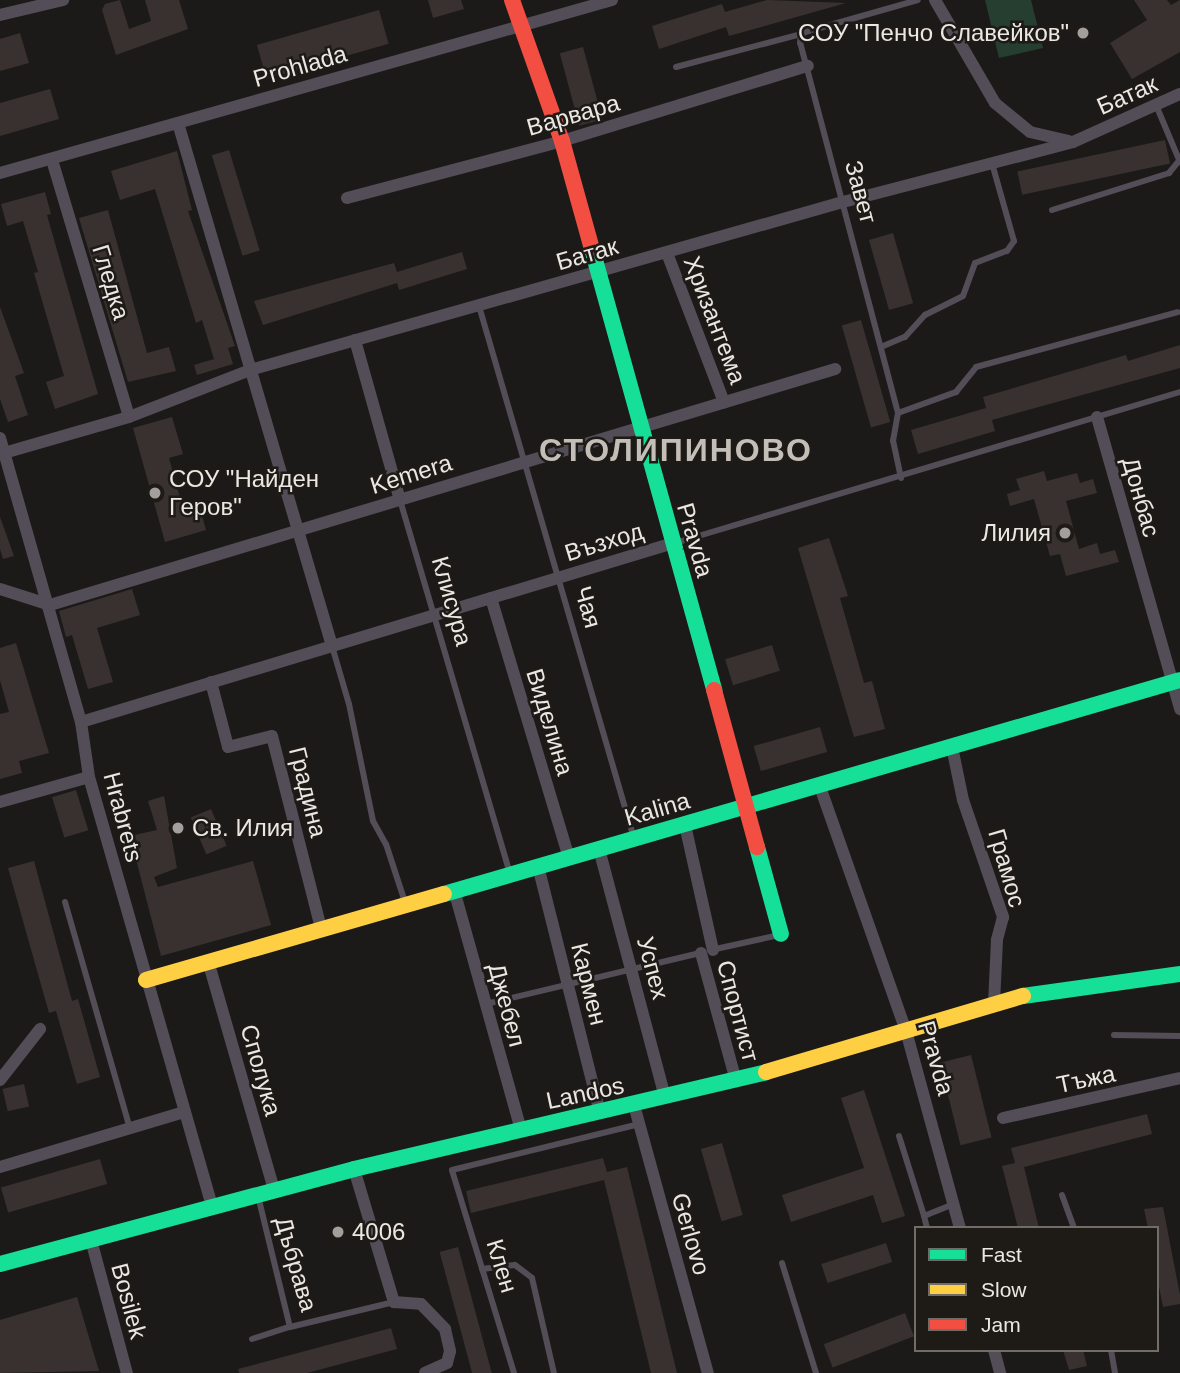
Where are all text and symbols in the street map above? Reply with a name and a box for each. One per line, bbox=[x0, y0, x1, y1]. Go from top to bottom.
place label: СОУ "Пенчо Славейков" bbox=[798, 19, 1069, 47]
marker: СОУ "Пенчо Славейков" bbox=[1075, 25, 1091, 41]
street label: Prohlada bbox=[250, 39, 350, 93]
street label: Батак bbox=[1092, 69, 1162, 121]
street label: Варвара bbox=[523, 88, 623, 142]
street label: Завет bbox=[839, 157, 883, 227]
street label: Батак bbox=[553, 231, 621, 277]
street label: Гледка bbox=[86, 241, 136, 323]
street label: Хризантема bbox=[677, 252, 753, 388]
district label: СТОЛИПИНОВО bbox=[540, 431, 812, 469]
street label: Kemera bbox=[367, 448, 455, 500]
street label: Донбас bbox=[1116, 454, 1166, 540]
place label: СОУ "Найден Геров" bbox=[169, 465, 319, 521]
marker: СОУ "Найден Геров" bbox=[147, 485, 163, 501]
street label: Pravda bbox=[671, 499, 719, 581]
street label: Възход bbox=[561, 516, 647, 568]
place label: Лилия bbox=[981, 519, 1051, 547]
marker: Лилия bbox=[1057, 525, 1073, 541]
street label: Клисура bbox=[426, 553, 478, 649]
street label: Чая bbox=[568, 583, 608, 631]
street label: Виделина bbox=[520, 665, 580, 779]
street label: Градина bbox=[283, 744, 333, 840]
street label: Hrabrets bbox=[97, 769, 149, 865]
street label: Kalina bbox=[621, 786, 693, 832]
place label: Св. Илия bbox=[192, 814, 293, 842]
marker: Св. Илия bbox=[170, 820, 186, 836]
street label: Грамос bbox=[982, 825, 1032, 911]
street label: Успех bbox=[631, 934, 675, 1002]
street label: Кармен bbox=[565, 940, 613, 1028]
street label: Спортист bbox=[711, 957, 765, 1065]
street label: Джебел bbox=[482, 960, 532, 1050]
street label: Pravda bbox=[912, 1017, 960, 1099]
street label: Сполука bbox=[234, 1021, 288, 1119]
street label: Тъжа bbox=[1054, 1059, 1118, 1099]
street label: Landos bbox=[543, 1071, 627, 1115]
street label: Gerlovo bbox=[666, 1190, 716, 1278]
street label: Дъбрава bbox=[269, 1213, 323, 1315]
place label: 4006 bbox=[352, 1218, 405, 1246]
marker: 4006 bbox=[330, 1224, 346, 1240]
legend bbox=[914, 1226, 1159, 1352]
street label: Клен bbox=[480, 1236, 524, 1296]
text: Fast bbox=[981, 1243, 1022, 1266]
street label: Bosilek bbox=[105, 1260, 153, 1342]
text: Slow bbox=[981, 1278, 1027, 1301]
text: Jam bbox=[981, 1313, 1021, 1336]

